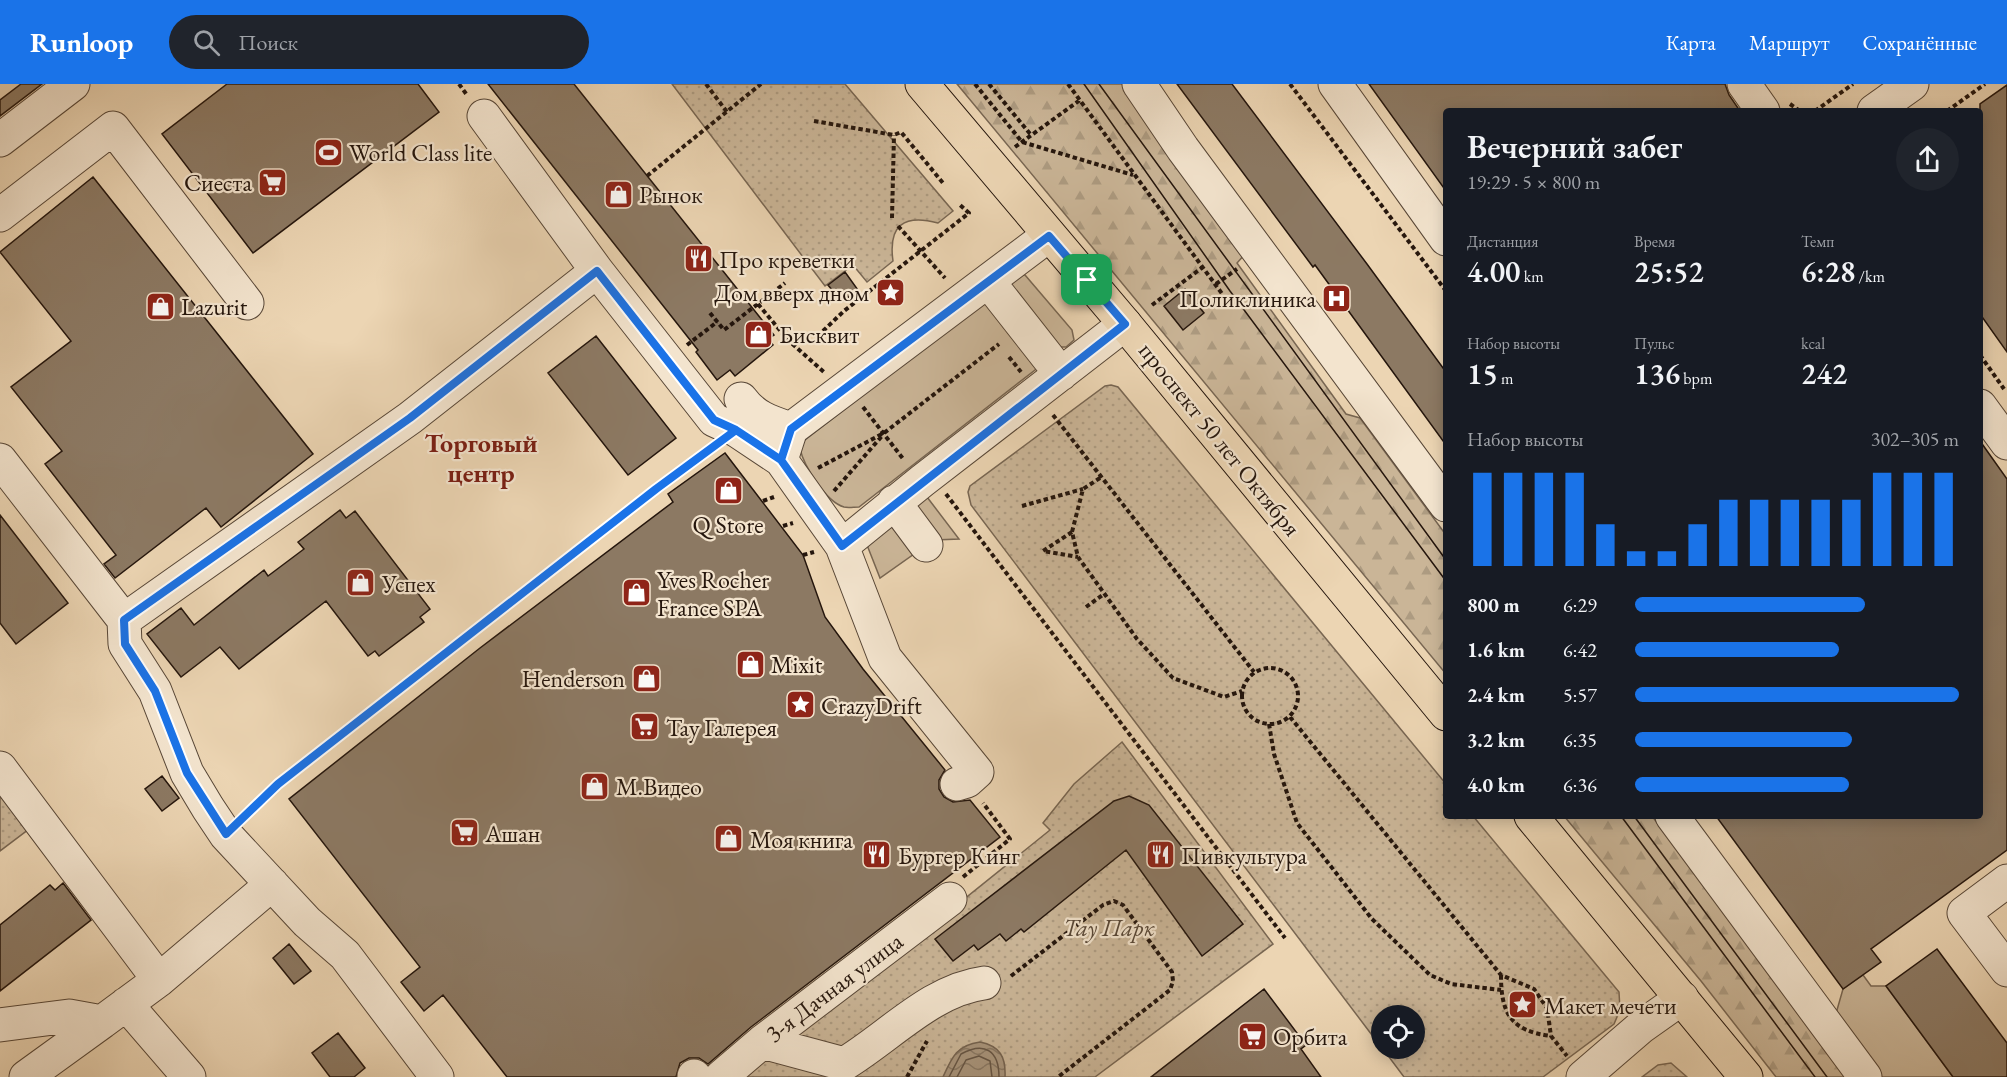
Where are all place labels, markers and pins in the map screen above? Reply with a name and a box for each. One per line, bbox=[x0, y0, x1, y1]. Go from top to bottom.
sports icon: World Class lite bbox=[312, 136, 344, 168]
place label: World Class lite bbox=[349, 137, 492, 168]
supermarket icon: Сиеста bbox=[257, 166, 289, 198]
place label: Сиеста bbox=[184, 167, 252, 198]
shop icon: Рынок bbox=[602, 178, 634, 210]
place label: Рынок bbox=[639, 179, 703, 210]
restaurant icon: Про креветки bbox=[682, 243, 714, 275]
place label: Про креветки bbox=[719, 244, 855, 275]
pin bbox=[1061, 254, 1112, 305]
place icon: Дом вверх дном bbox=[874, 276, 906, 308]
place label: Дом вверх дном bbox=[714, 277, 869, 308]
hospital icon: Поликлиника bbox=[1321, 282, 1353, 314]
place label: Поликлиника bbox=[1179, 283, 1316, 314]
shop icon: Lazurit bbox=[144, 290, 176, 322]
place label: Lazurit bbox=[181, 291, 248, 322]
shop icon: Бисквит bbox=[742, 318, 774, 350]
place label: Бисквит bbox=[779, 319, 859, 350]
shop icon: Q Store bbox=[712, 475, 744, 507]
place label: Q Store bbox=[692, 509, 764, 540]
place label: Yves Rocher France SPA bbox=[657, 564, 769, 623]
shop icon: Успех bbox=[345, 567, 377, 599]
place label: Успех bbox=[381, 568, 436, 599]
shop icon: Yves Rocher France SPA bbox=[620, 577, 652, 609]
shop icon: Mixit bbox=[734, 648, 766, 680]
place label: Mixit bbox=[771, 649, 823, 680]
shop icon: Henderson bbox=[630, 662, 662, 694]
place label: Henderson bbox=[522, 663, 625, 694]
place icon: CrazyDrift bbox=[784, 689, 816, 721]
place label: CrazyDrift bbox=[821, 690, 922, 721]
supermarket icon: Тау Галерея bbox=[629, 711, 661, 743]
place label: Тау Галерея bbox=[666, 712, 777, 743]
shop icon: М.Видео bbox=[579, 770, 611, 802]
place label: М.Видео bbox=[616, 771, 702, 802]
supermarket icon: Ашан bbox=[448, 817, 480, 849]
place label: Ашан bbox=[484, 818, 540, 849]
shop icon: Моя книга bbox=[713, 823, 745, 855]
place label: Моя книга bbox=[750, 824, 853, 855]
restaurant icon: Бургер Кинг bbox=[861, 839, 893, 871]
restaurant icon: Пивкультура bbox=[1144, 839, 1176, 871]
place label: Бургер Кинг bbox=[898, 840, 1020, 871]
place label: Пивкультура bbox=[1181, 840, 1308, 871]
place icon: Макет мечети bbox=[1507, 989, 1539, 1021]
place label: Макет мечети bbox=[1544, 990, 1677, 1021]
supermarket icon: Орбита bbox=[1236, 1020, 1268, 1052]
place label: Орбита bbox=[1273, 1021, 1348, 1052]

